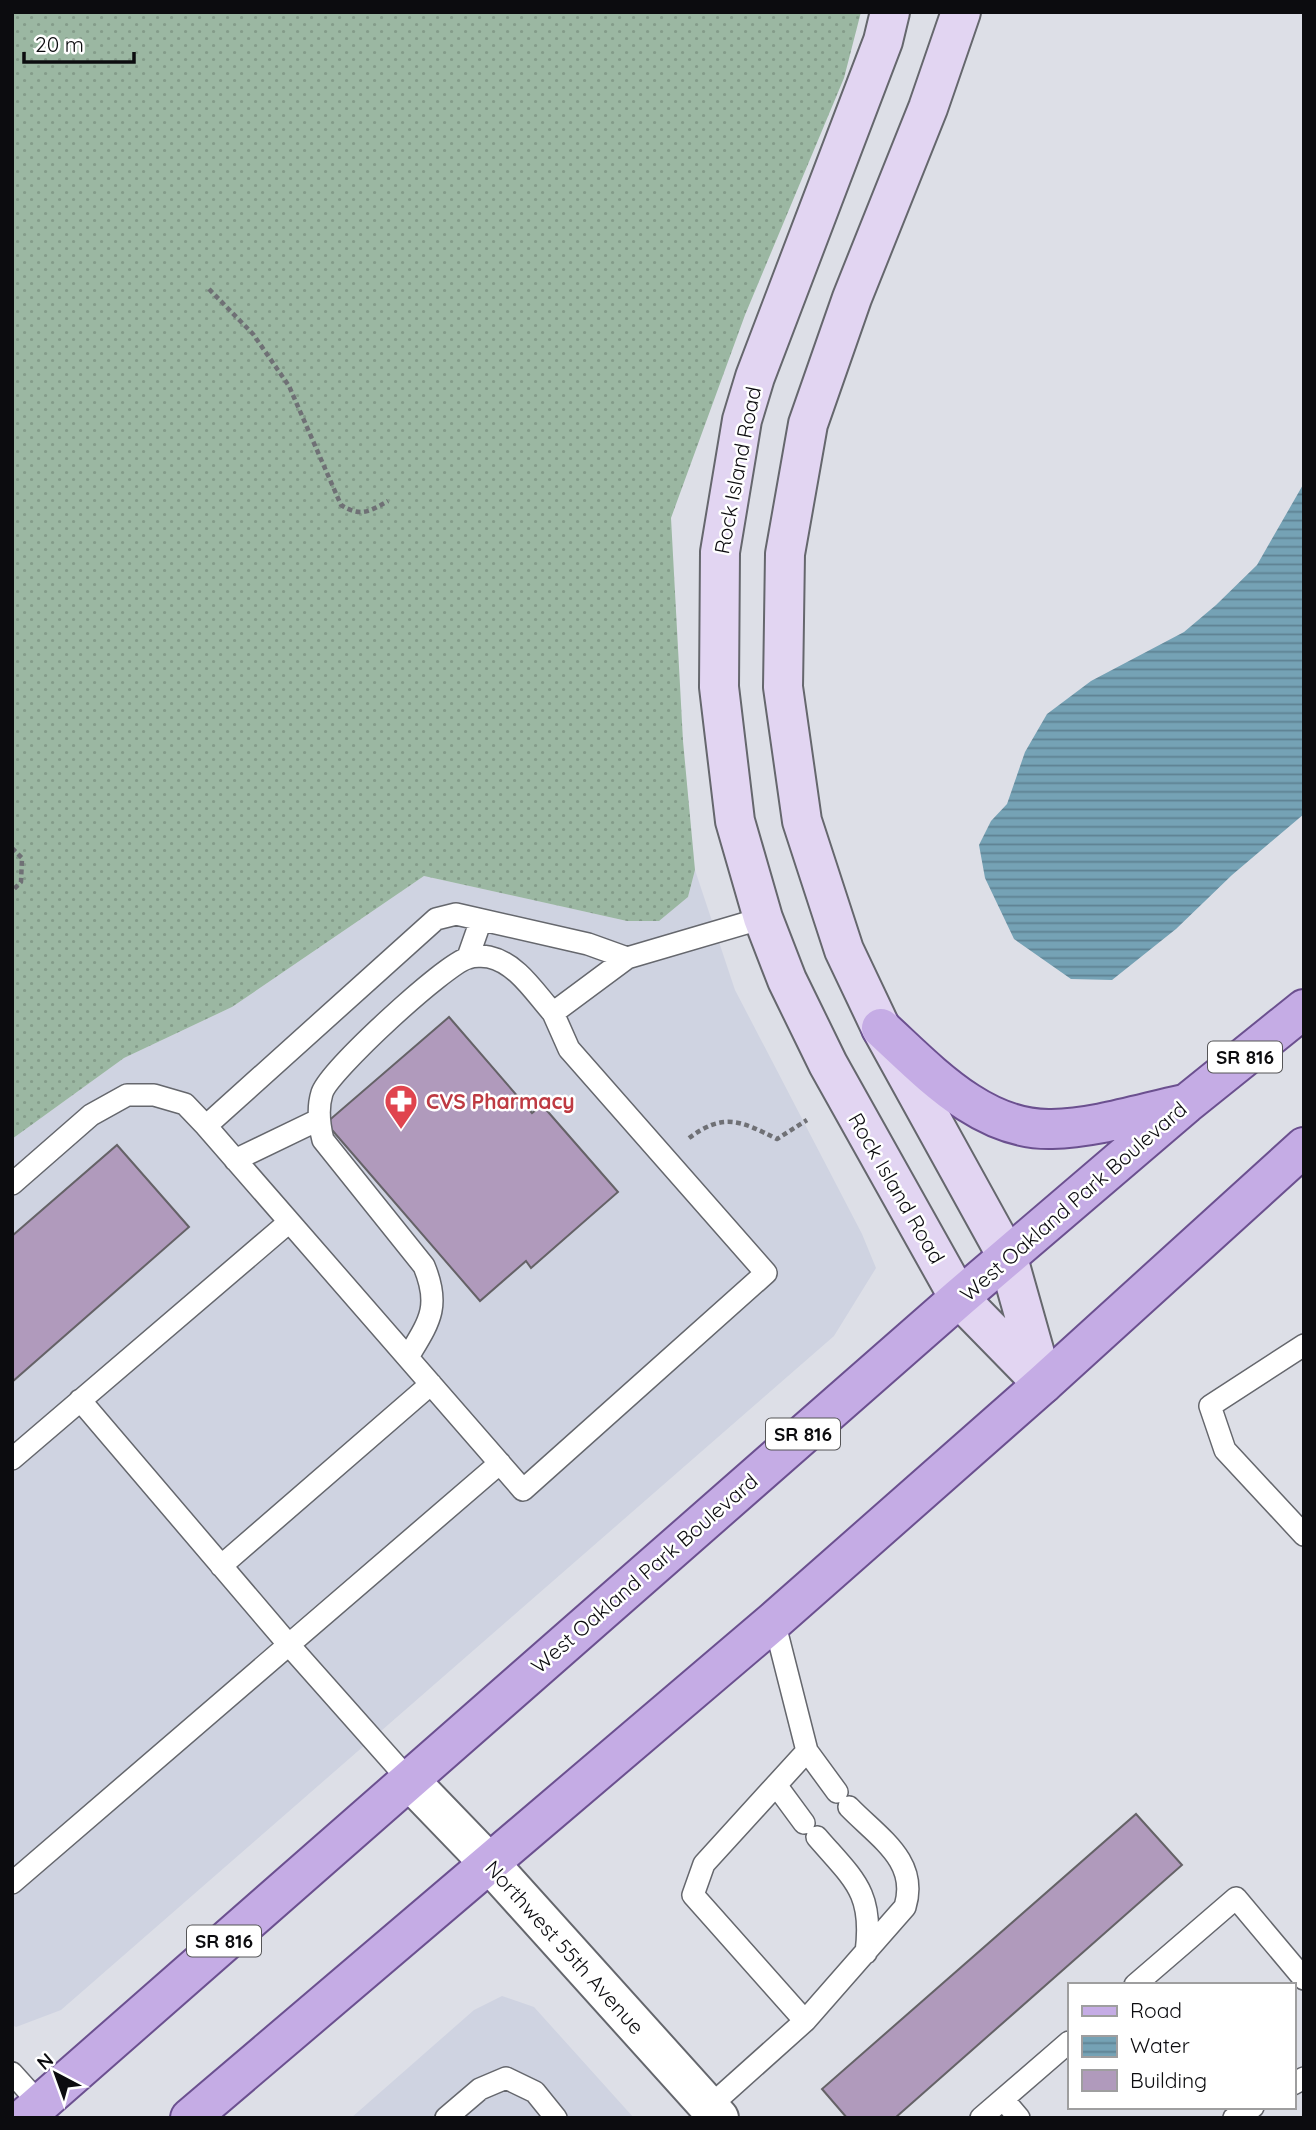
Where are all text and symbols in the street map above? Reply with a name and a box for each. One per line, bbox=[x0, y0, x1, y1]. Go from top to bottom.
scale bar bbox=[24, 21, 135, 65]
text: 20 m bbox=[35, 31, 84, 57]
street label: Rock Island Road bbox=[708, 384, 766, 556]
road number: SR 816 bbox=[1208, 1042, 1282, 1072]
pharmacy icon: CVS Pharmacy bbox=[382, 1082, 420, 1131]
place label: CVS Pharmacy bbox=[426, 1088, 575, 1114]
street label: West Oakland Park Boulevard bbox=[954, 1096, 1192, 1306]
street label: Rock Island Road bbox=[843, 1108, 951, 1268]
road number: SR 816 bbox=[766, 1418, 840, 1450]
street label: West Oakland Park Boulevard bbox=[525, 1468, 763, 1678]
street label: Northwest 55th Avenue bbox=[480, 1855, 650, 2039]
road number: SR 816 bbox=[187, 1926, 261, 1956]
legend bbox=[1068, 1983, 1295, 2109]
text: Road bbox=[1130, 1997, 1182, 2023]
text: Water bbox=[1130, 2032, 1190, 2058]
north arrow bbox=[21, 2039, 91, 2109]
text: N bbox=[32, 2048, 58, 2075]
text: Building bbox=[1130, 2067, 1207, 2093]

